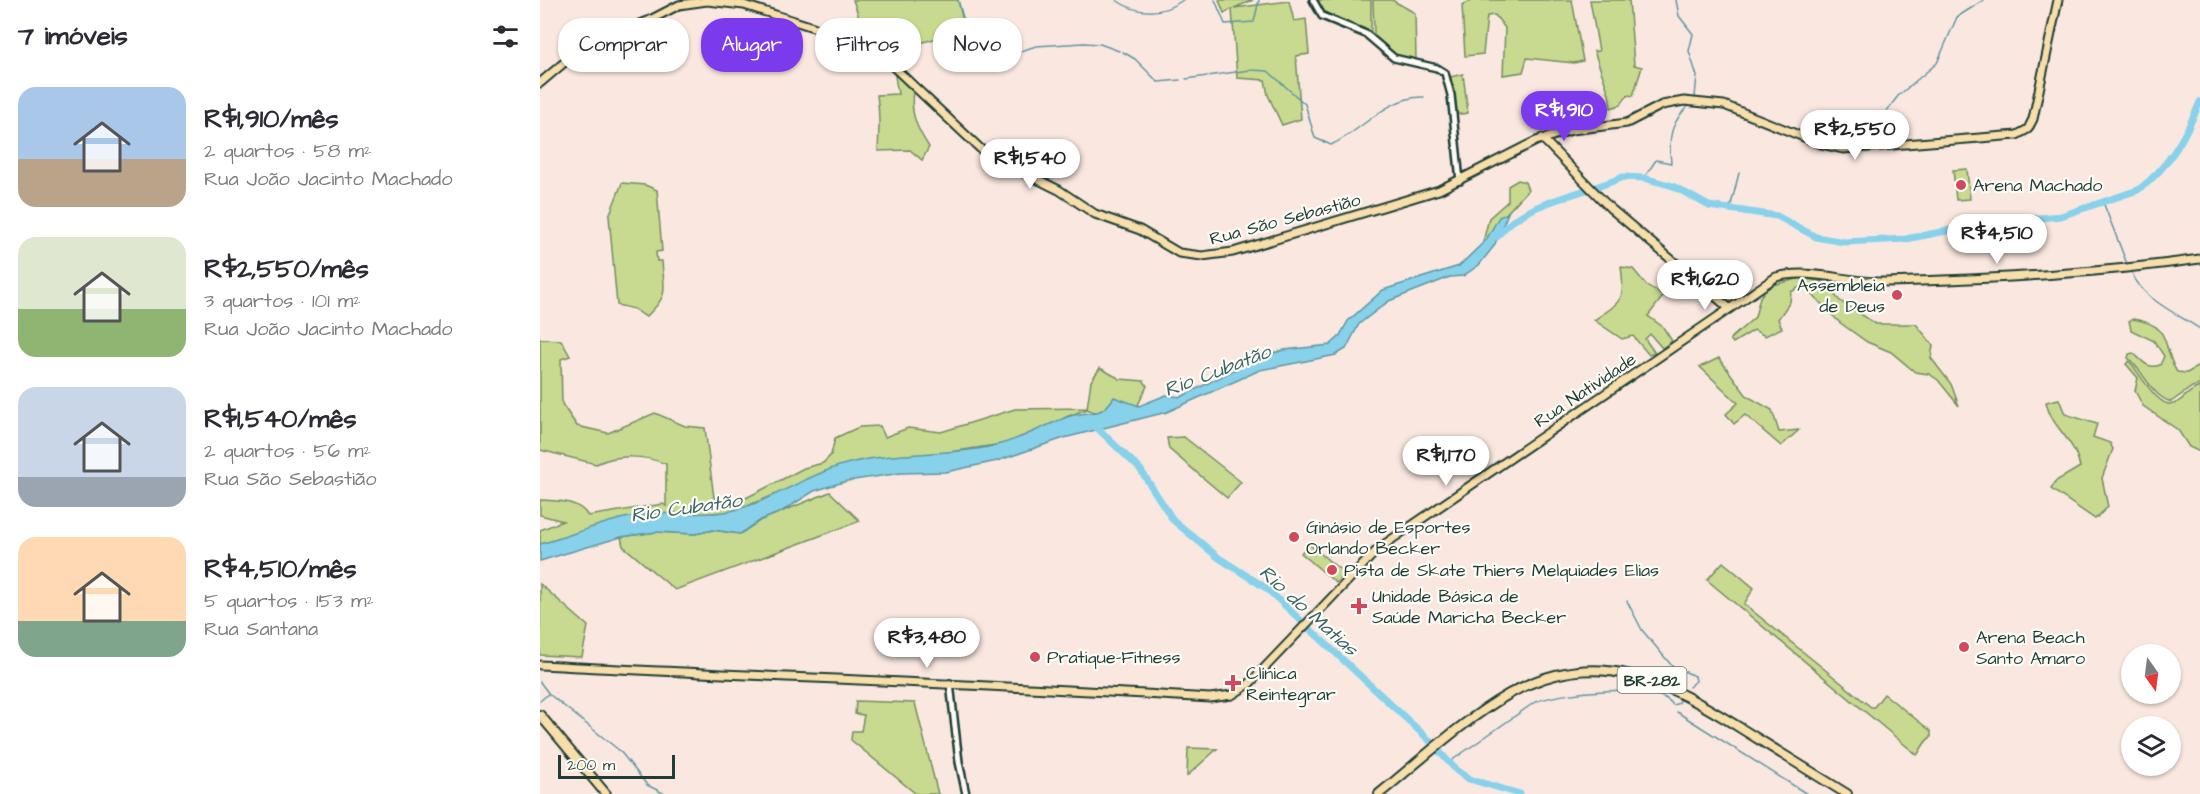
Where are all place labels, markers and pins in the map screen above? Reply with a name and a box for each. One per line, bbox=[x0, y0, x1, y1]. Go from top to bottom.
pin: R$1,910 bbox=[1509, 91, 1619, 142]
pin: R$2,550 bbox=[1800, 110, 1910, 161]
pin: R$1,540 bbox=[975, 139, 1085, 190]
place label: Arena Machado bbox=[1973, 173, 2102, 198]
marker: Arena Machado bbox=[1954, 178, 1968, 192]
pin: R$4,510 bbox=[1942, 214, 2052, 265]
pin: R$1,620 bbox=[1650, 260, 1760, 311]
place label: Assembleia de Deus bbox=[1797, 273, 1885, 319]
marker: Assembleia de Deus bbox=[1890, 288, 1904, 302]
pin: R$1,170 bbox=[1391, 436, 1501, 487]
place label: Ginásio de Esportes Orlando Becker bbox=[1306, 515, 1470, 561]
marker: Ginásio de Esportes Orlando Becker bbox=[1287, 530, 1301, 544]
place label: Pista de Skate Thiers Melquiades Elias bbox=[1344, 558, 1659, 583]
marker: Pista de Skate Thiers Melquiades Elias bbox=[1325, 563, 1339, 577]
place label: Unidade Básica de Saúde Maricha Becker bbox=[1372, 584, 1566, 630]
marker: Unidade Básica de Saúde Maricha Becker bbox=[1350, 597, 1368, 615]
pin: R$3,480 bbox=[872, 618, 982, 669]
place label: Arena Beach Santo Amaro bbox=[1976, 625, 2085, 671]
marker: Arena Beach Santo Amaro bbox=[1957, 640, 1971, 654]
place label: Pratique-Fitness bbox=[1047, 645, 1181, 670]
marker: Pratique-Fitness bbox=[1028, 650, 1042, 664]
place label: Clínica Reintegrar bbox=[1246, 661, 1336, 708]
marker: Clínica Reintegrar bbox=[1224, 674, 1242, 692]

